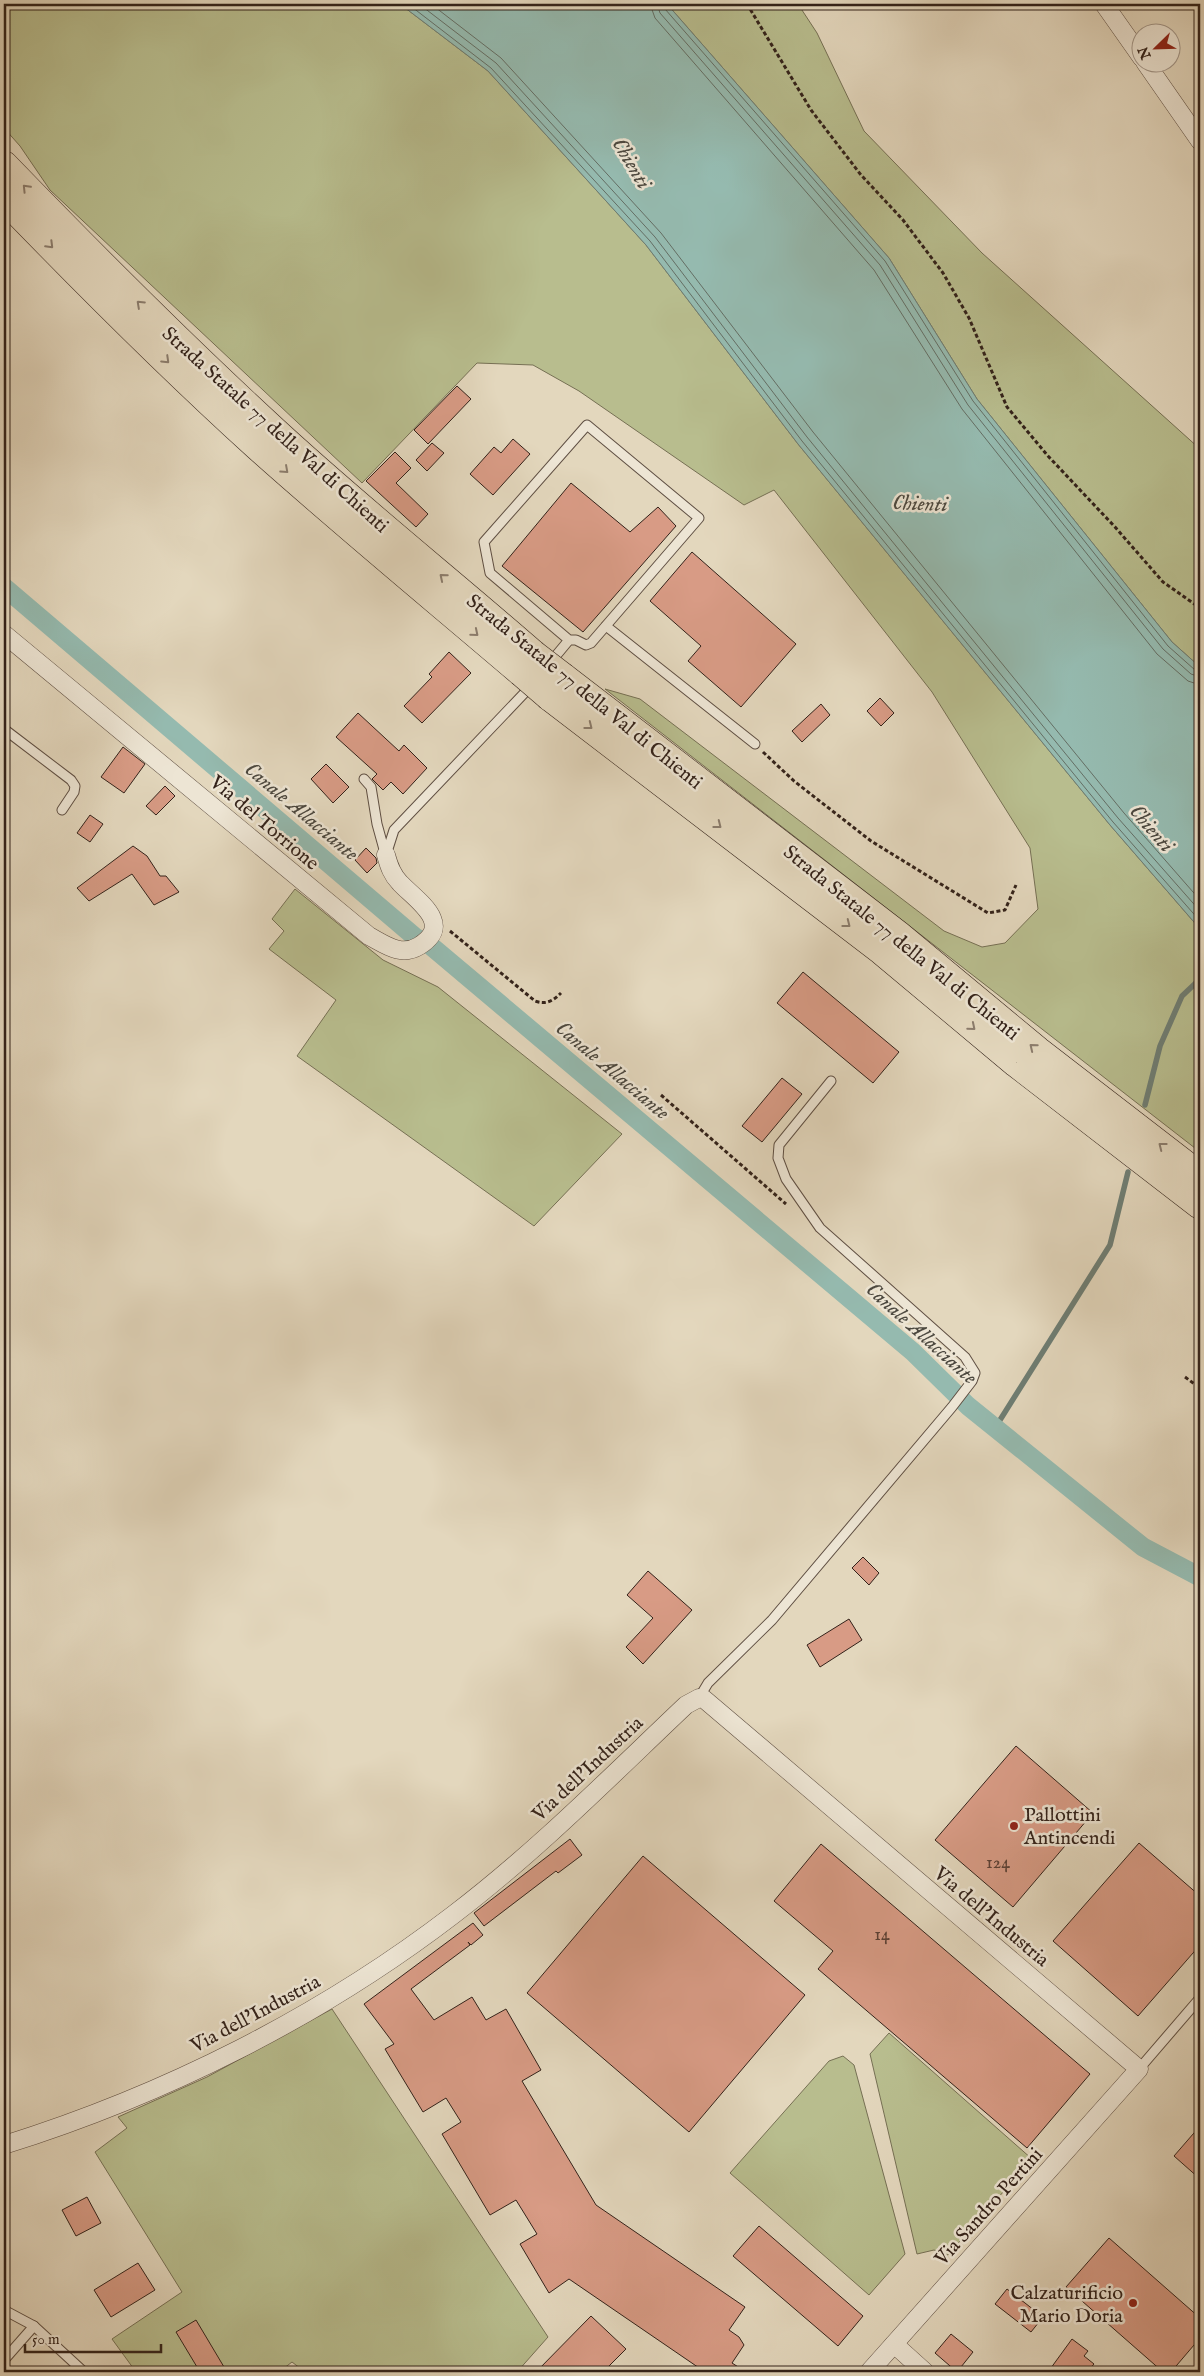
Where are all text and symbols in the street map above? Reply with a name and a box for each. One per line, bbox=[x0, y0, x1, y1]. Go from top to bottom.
north arrow bbox=[1132, 22, 1182, 72]
text: N bbox=[1134, 44, 1156, 63]
water label: Chienti bbox=[605, 133, 657, 196]
one-way arrow bbox=[23, 185, 32, 194]
one-way arrow bbox=[44, 240, 53, 249]
one-way arrow bbox=[137, 301, 146, 310]
street label: Strada Statale 77 della Val di Chienti bbox=[156, 322, 394, 539]
one-way arrow bbox=[160, 354, 169, 363]
one-way arrow bbox=[279, 464, 288, 473]
water label: Chienti bbox=[892, 490, 950, 519]
one-way arrow bbox=[439, 574, 448, 583]
street label: Strada Statale 77 della Val di Chienti bbox=[461, 589, 707, 795]
one-way arrow bbox=[469, 627, 478, 636]
one-way arrow bbox=[583, 721, 592, 729]
water label: Canale Allacciante bbox=[238, 757, 364, 868]
street label: Via del Torrione bbox=[203, 770, 324, 876]
water label: Chienti bbox=[1123, 799, 1180, 860]
one-way arrow bbox=[712, 820, 721, 828]
street label: Strada Statale 77 della Val di Chienti bbox=[778, 840, 1024, 1046]
one-way arrow bbox=[841, 919, 850, 927]
water label: Canale Allacciante bbox=[549, 1016, 675, 1127]
one-way arrow bbox=[967, 1022, 976, 1031]
one-way arrow bbox=[1030, 1044, 1039, 1053]
one-way arrow bbox=[1159, 1144, 1168, 1152]
water label: Canale Allacciante bbox=[860, 1277, 982, 1391]
street label: Via dell'Industria bbox=[526, 1711, 649, 1828]
place label: Pallottini Antincendi bbox=[1023, 1803, 1115, 1851]
marker: Pallottini Antincendi bbox=[1008, 1820, 1020, 1832]
house number: 124 bbox=[986, 1852, 1010, 1875]
street label: Via dell'Industria bbox=[927, 1861, 1054, 1973]
house number: 14 bbox=[874, 1924, 890, 1947]
street label: Via dell'Industria bbox=[186, 1969, 325, 2059]
street label: Via Sandro Pertini bbox=[929, 2143, 1049, 2272]
place label: Calzaturificio Mario Doria bbox=[1010, 2281, 1123, 2329]
marker: Calzaturificio Mario Doria bbox=[1127, 2297, 1139, 2309]
scale bar bbox=[25, 2321, 161, 2353]
text: 50 m bbox=[32, 2330, 60, 2349]

